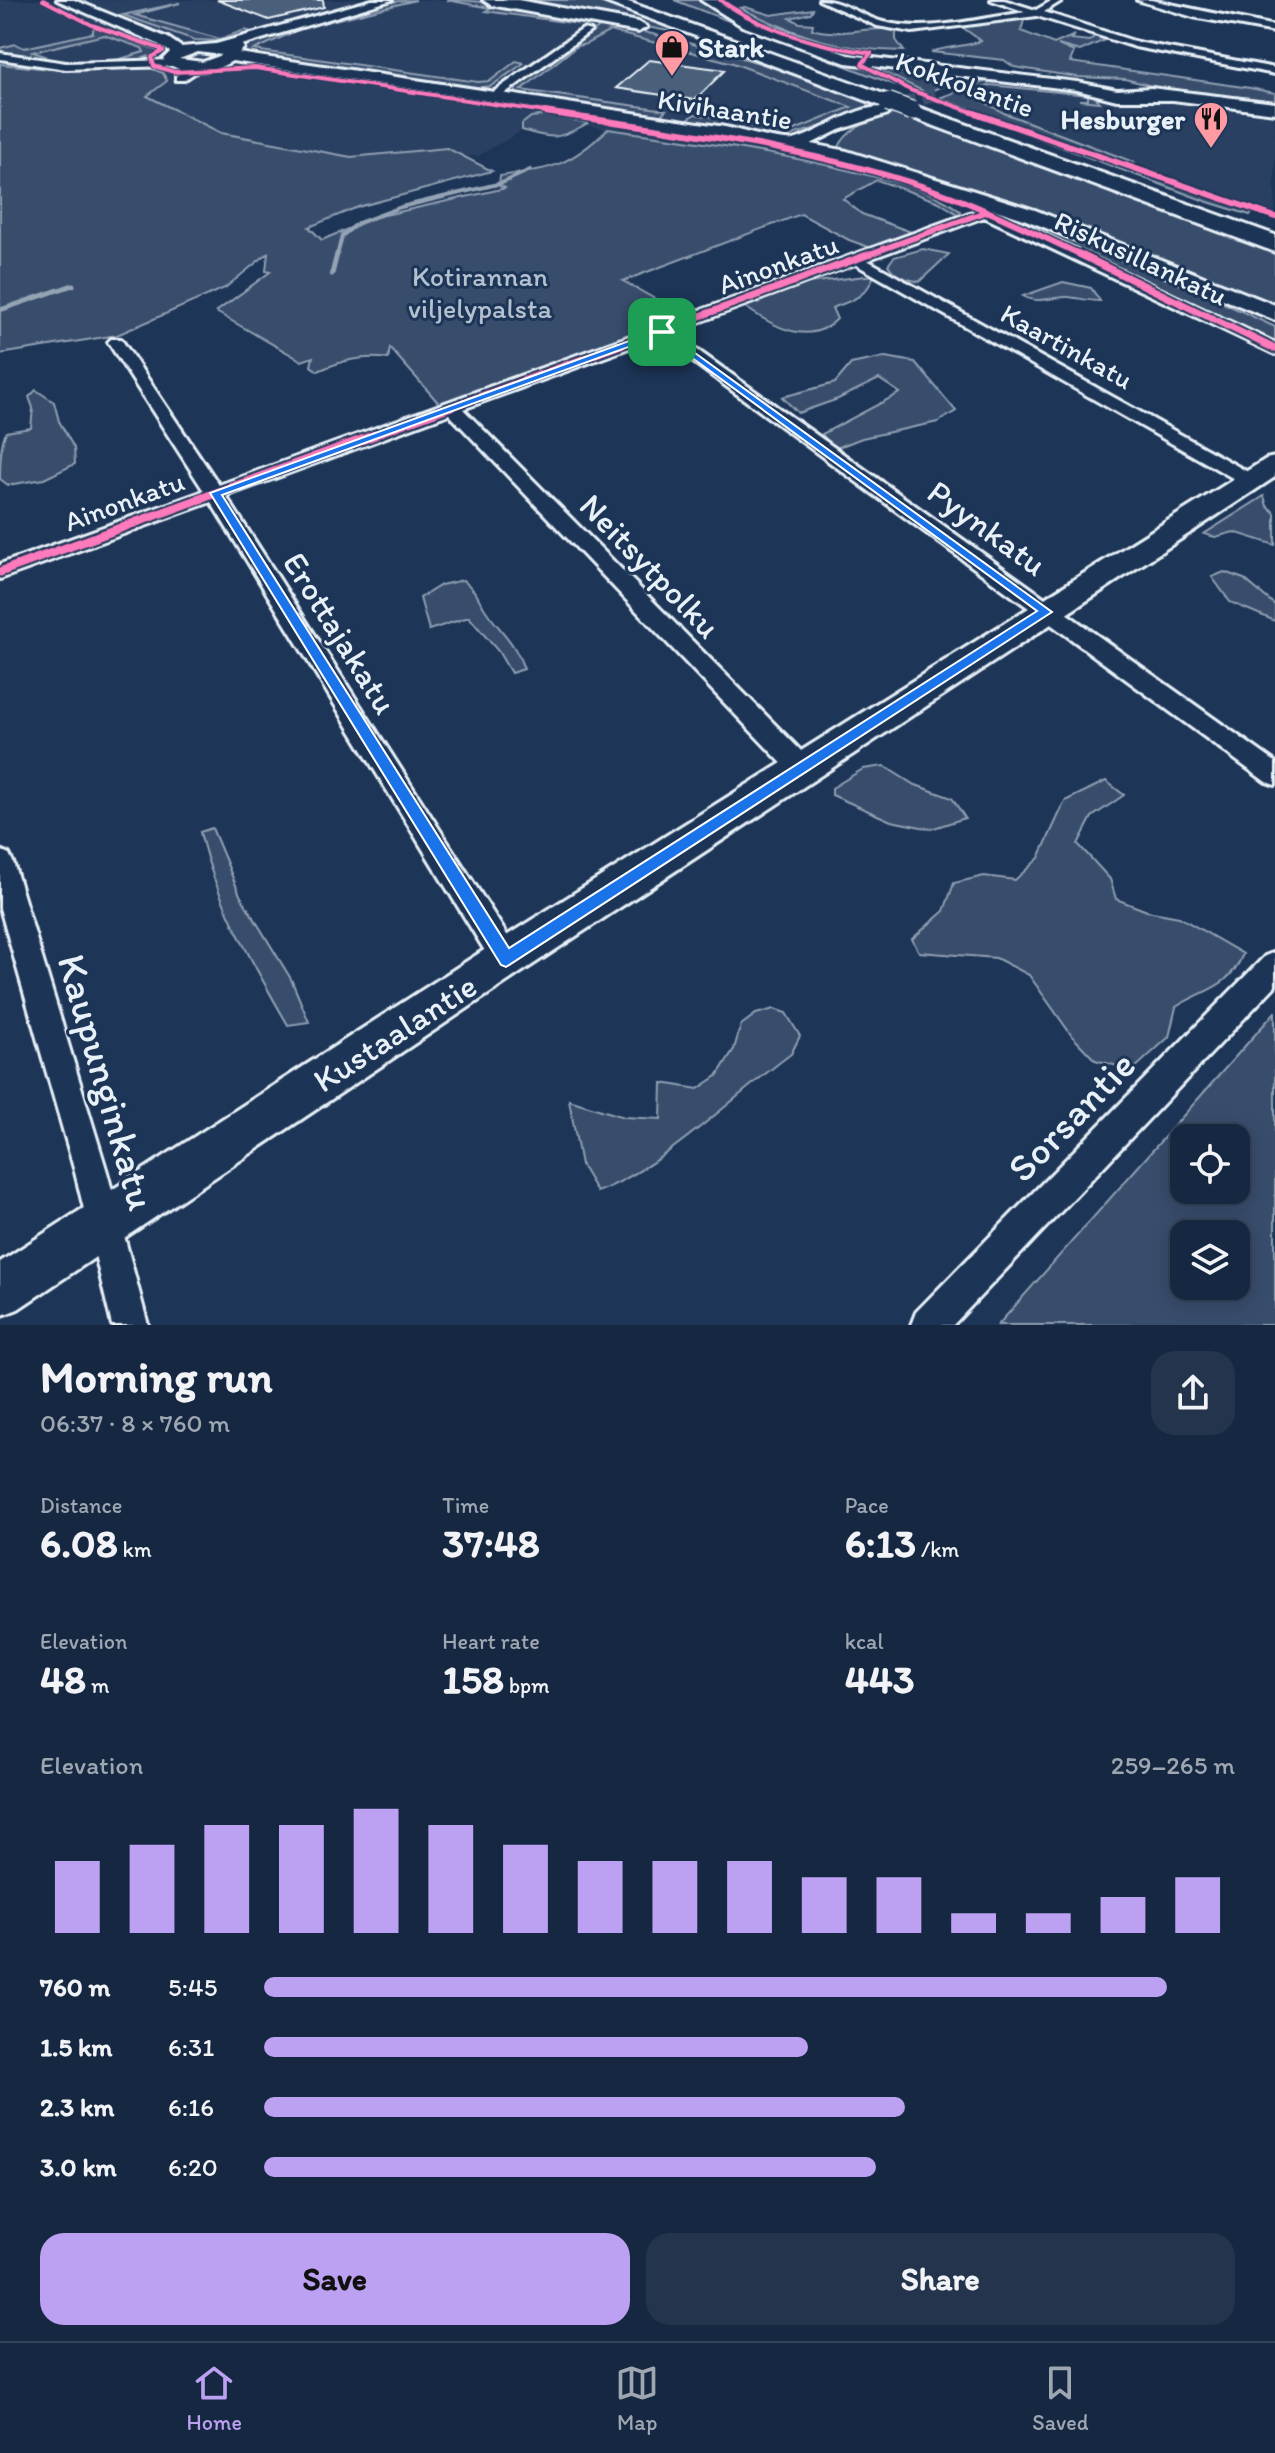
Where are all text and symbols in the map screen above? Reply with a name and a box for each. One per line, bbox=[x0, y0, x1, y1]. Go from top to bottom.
shop icon: Stark bbox=[653, 28, 691, 78]
place label: Stark bbox=[698, 30, 764, 64]
street label: Kokkolantie bbox=[891, 43, 1039, 125]
street label: Kivihaantie bbox=[655, 82, 795, 136]
restaurant icon: Hesburger bbox=[1192, 100, 1230, 150]
place label: Hesburger bbox=[1060, 102, 1185, 136]
street label: Riskusillankatu bbox=[1049, 203, 1233, 313]
street label: Ainonkatu bbox=[713, 227, 843, 301]
park label: Kotirannan viljelypalsta bbox=[408, 259, 552, 325]
street label: Kaartinkatu bbox=[995, 296, 1139, 396]
pin bbox=[628, 298, 696, 366]
icon: arrive bbox=[640, 310, 684, 354]
street label: Ainonkatu bbox=[59, 464, 189, 538]
street label: Pyynkatu bbox=[920, 471, 1054, 585]
street label: Neitsytpolku bbox=[571, 485, 729, 647]
street label: Erottajakatu bbox=[274, 545, 406, 721]
street label: Kaupunginkatu bbox=[48, 949, 166, 1215]
street label: Kustaalantie bbox=[306, 965, 484, 1101]
street label: Sorsantie bbox=[997, 1041, 1145, 1191]
map controls bbox=[1170, 1124, 1250, 1300]
button: locate bbox=[1170, 1124, 1250, 1204]
button: layers bbox=[1170, 1220, 1250, 1300]
text: Morning run bbox=[40, 1350, 273, 1403]
button: share bbox=[1151, 1351, 1235, 1435]
text: 06:37 · 8 × 760 m bbox=[40, 1407, 230, 1439]
text: Distance bbox=[40, 1492, 122, 1519]
text: Time bbox=[442, 1492, 489, 1519]
text: Pace bbox=[845, 1492, 889, 1519]
text: 6.08 bbox=[40, 1519, 118, 1567]
text: 37:48 bbox=[442, 1519, 540, 1567]
text: 6:13 bbox=[845, 1519, 916, 1567]
text: km bbox=[118, 1536, 152, 1563]
text: /km bbox=[916, 1536, 959, 1563]
text: Elevation bbox=[40, 1628, 127, 1655]
text: Heart rate bbox=[442, 1628, 540, 1655]
text: kcal bbox=[845, 1628, 884, 1655]
text: 48 bbox=[40, 1655, 86, 1703]
text: 158 bbox=[442, 1655, 504, 1703]
text: 443 bbox=[845, 1655, 915, 1703]
text: m bbox=[86, 1672, 109, 1699]
text: bpm bbox=[504, 1672, 550, 1699]
text: Elevation bbox=[40, 1749, 143, 1781]
text: 259–265 m bbox=[1111, 1749, 1235, 1781]
text: 760 m bbox=[40, 1971, 110, 2003]
text: 5:45 bbox=[168, 1971, 217, 2003]
text: 1.5 km bbox=[40, 2031, 112, 2063]
text: 6:31 bbox=[168, 2031, 214, 2063]
text: 2.3 km bbox=[40, 2091, 114, 2123]
text: 6:16 bbox=[168, 2091, 214, 2123]
text: 3.0 km bbox=[40, 2151, 117, 2183]
text: 6:20 bbox=[168, 2151, 218, 2183]
button: Save bbox=[40, 2233, 630, 2325]
button: Share bbox=[646, 2233, 1235, 2325]
tab: Home bbox=[187, 2361, 242, 2436]
tab: Map bbox=[615, 2361, 659, 2436]
tab: Saved bbox=[1032, 2361, 1088, 2436]

